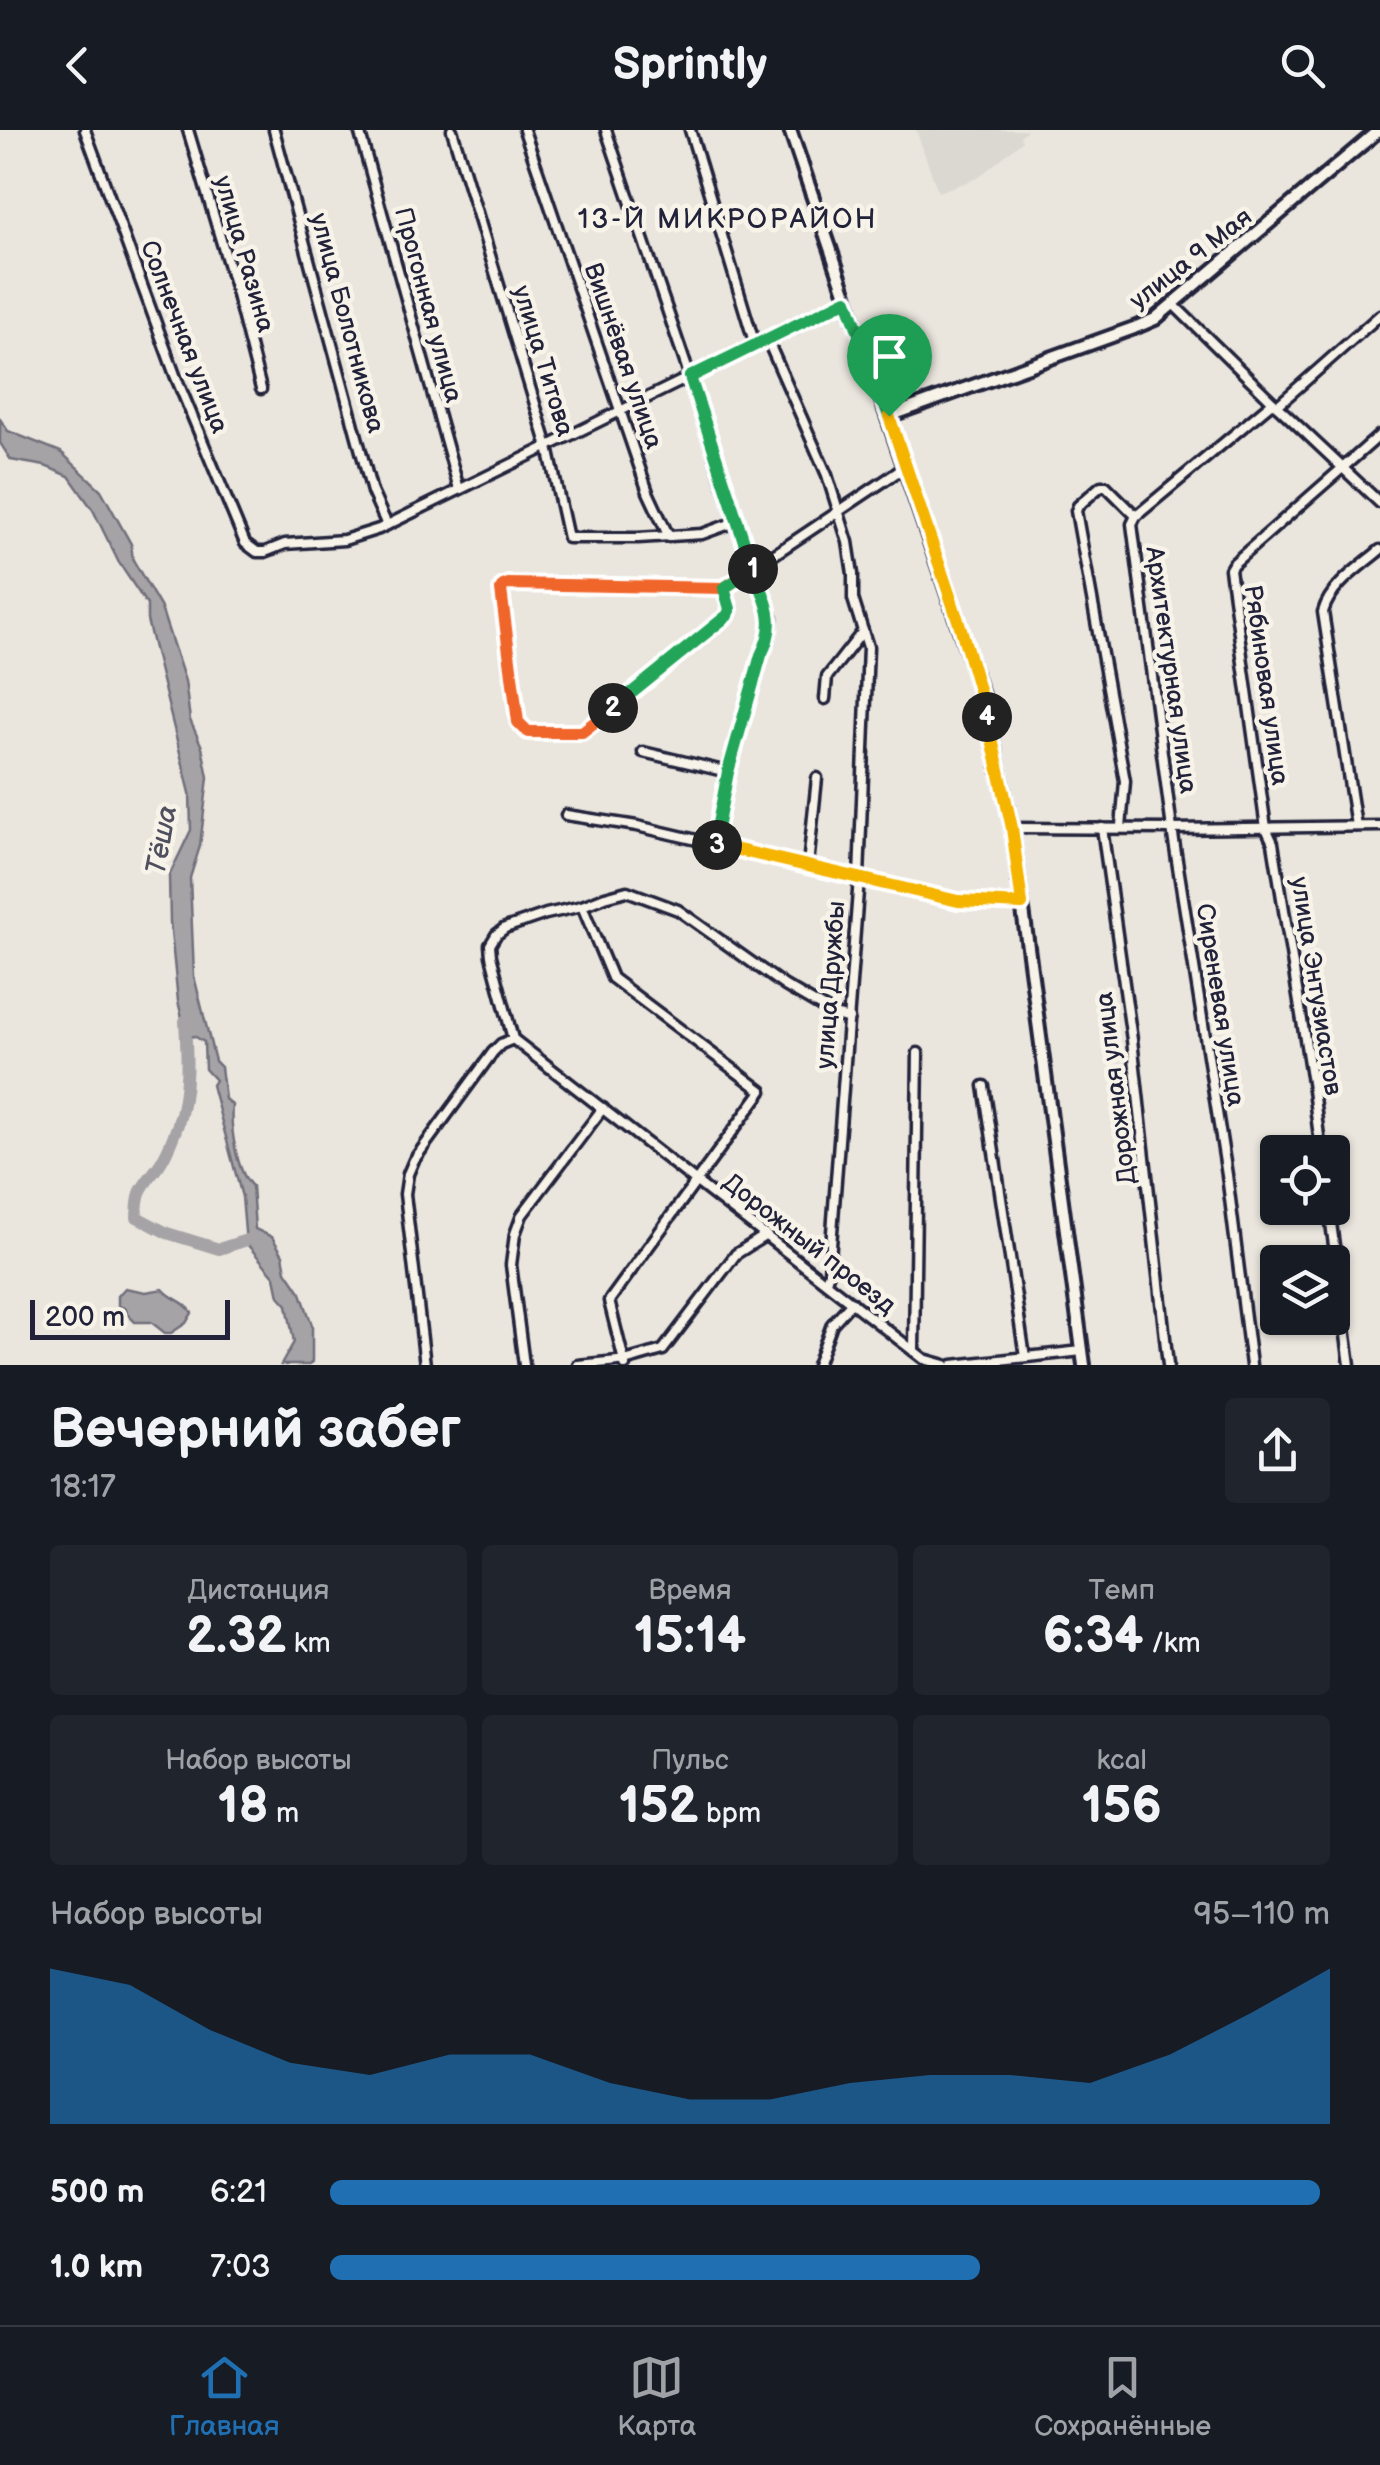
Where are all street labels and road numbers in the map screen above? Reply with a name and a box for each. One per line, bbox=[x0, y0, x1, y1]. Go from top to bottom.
street label: улица Разина bbox=[207, 172, 281, 336]
street label: улица 9 Мая bbox=[1124, 202, 1258, 316]
street label: Прогонная улица bbox=[387, 204, 469, 406]
street label: улица Болотникова bbox=[303, 210, 391, 437]
street label: Солнечная улица bbox=[133, 236, 235, 438]
street label: Вишнёвая улица bbox=[577, 259, 669, 453]
street label: улица Титова bbox=[505, 282, 581, 441]
street label: Архитектурная улица bbox=[1138, 544, 1204, 796]
street label: Рябиновая улица bbox=[1237, 583, 1295, 787]
street label: улица Энтузиастов bbox=[1283, 875, 1349, 1097]
street label: улица Дружбы bbox=[810, 900, 852, 1070]
street label: Сиреневая улица bbox=[1189, 902, 1251, 1109]
street label: Дорожная улица bbox=[1089, 990, 1143, 1186]
street label: Дорожный проезд bbox=[716, 1167, 902, 1321]

